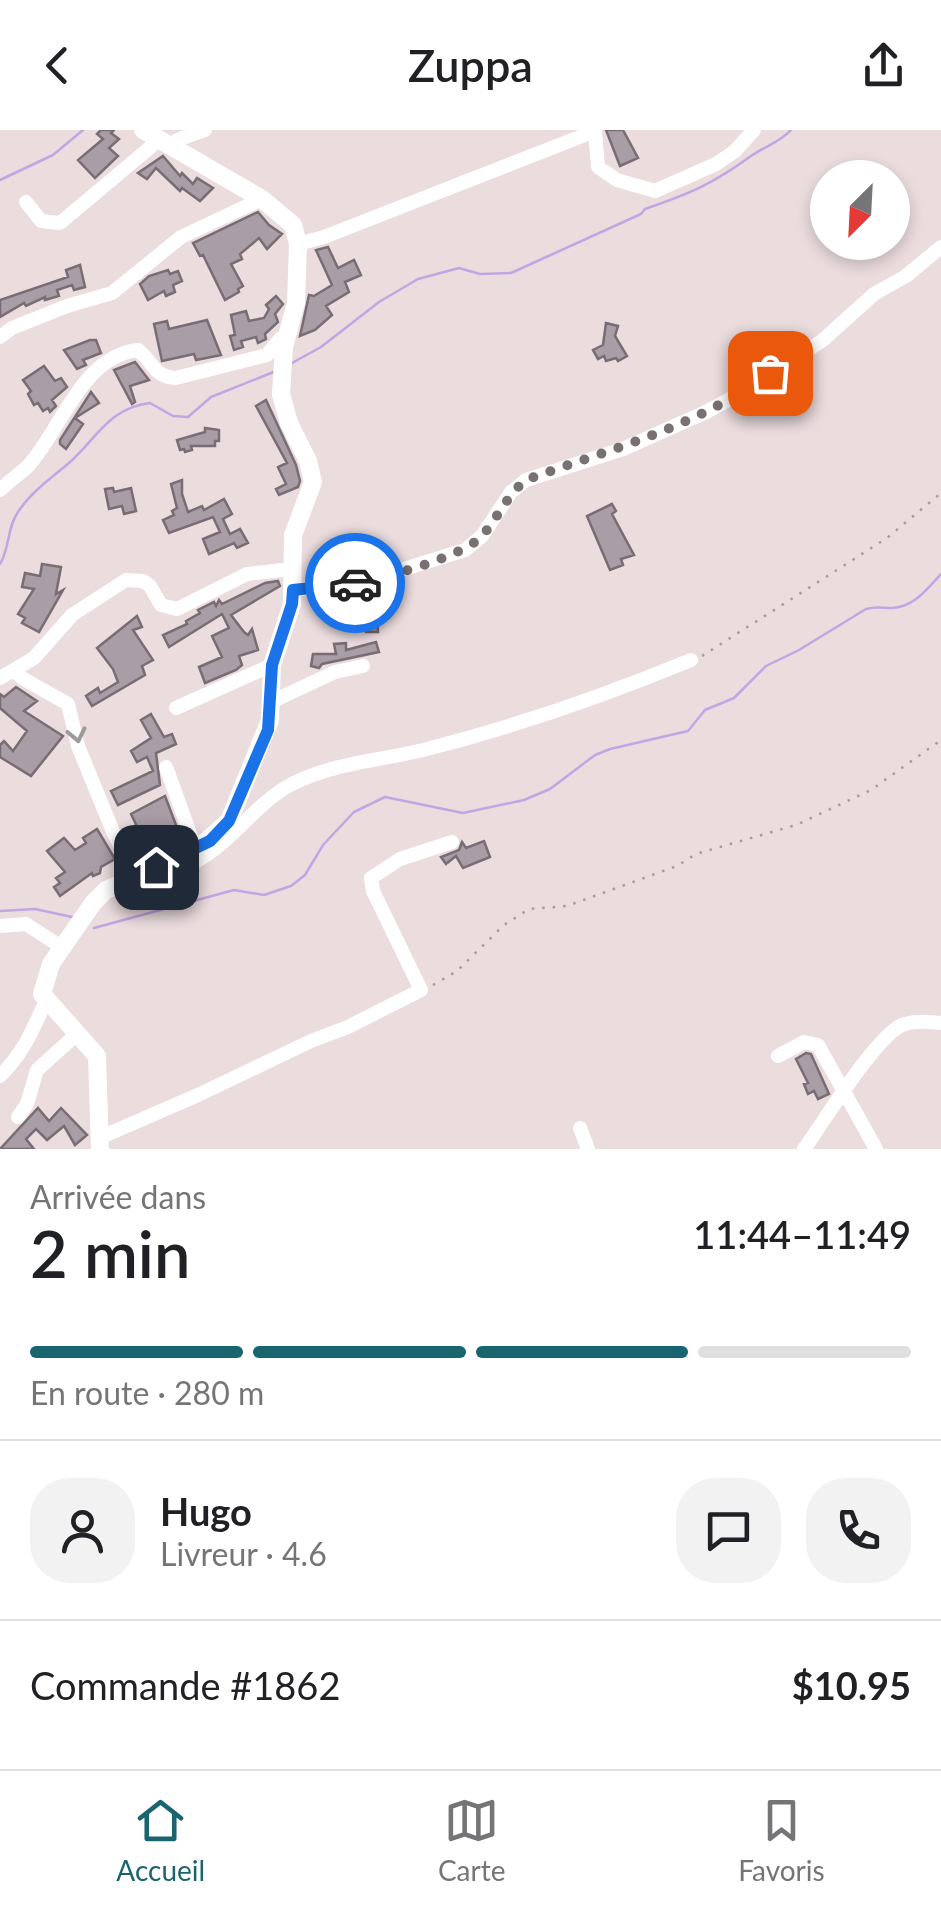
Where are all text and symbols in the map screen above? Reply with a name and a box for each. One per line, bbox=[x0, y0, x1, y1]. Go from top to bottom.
icon: back bbox=[30, 38, 85, 93]
text: Zuppa bbox=[408, 38, 533, 92]
icon: share bbox=[856, 38, 911, 93]
north arrow bbox=[810, 160, 910, 260]
map controls bbox=[810, 160, 910, 260]
pin bbox=[728, 331, 813, 416]
icon: bag bbox=[743, 346, 798, 401]
courier bbox=[305, 533, 405, 633]
icon: car bbox=[328, 556, 383, 611]
one-way arrow bbox=[65, 726, 86, 743]
pin bbox=[114, 825, 199, 910]
icon: home bbox=[129, 840, 184, 895]
text: Arrivée dans bbox=[30, 1177, 206, 1216]
text: 11:44–11:49 bbox=[693, 1211, 911, 1257]
text: 2 min bbox=[30, 1214, 190, 1292]
text: En route · 280 m bbox=[30, 1373, 264, 1412]
button: person bbox=[30, 1478, 135, 1583]
button: chat bbox=[676, 1478, 781, 1583]
button: phone bbox=[806, 1478, 911, 1583]
text: Hugo bbox=[160, 1488, 252, 1534]
text: Livreur · 4.6 bbox=[160, 1534, 327, 1573]
text: Commande #1862 bbox=[30, 1662, 340, 1708]
text: $10.95 bbox=[792, 1662, 911, 1708]
tab: Accueil bbox=[116, 1793, 205, 1887]
tab: Carte bbox=[438, 1793, 505, 1887]
tab: Favoris bbox=[738, 1793, 825, 1887]

